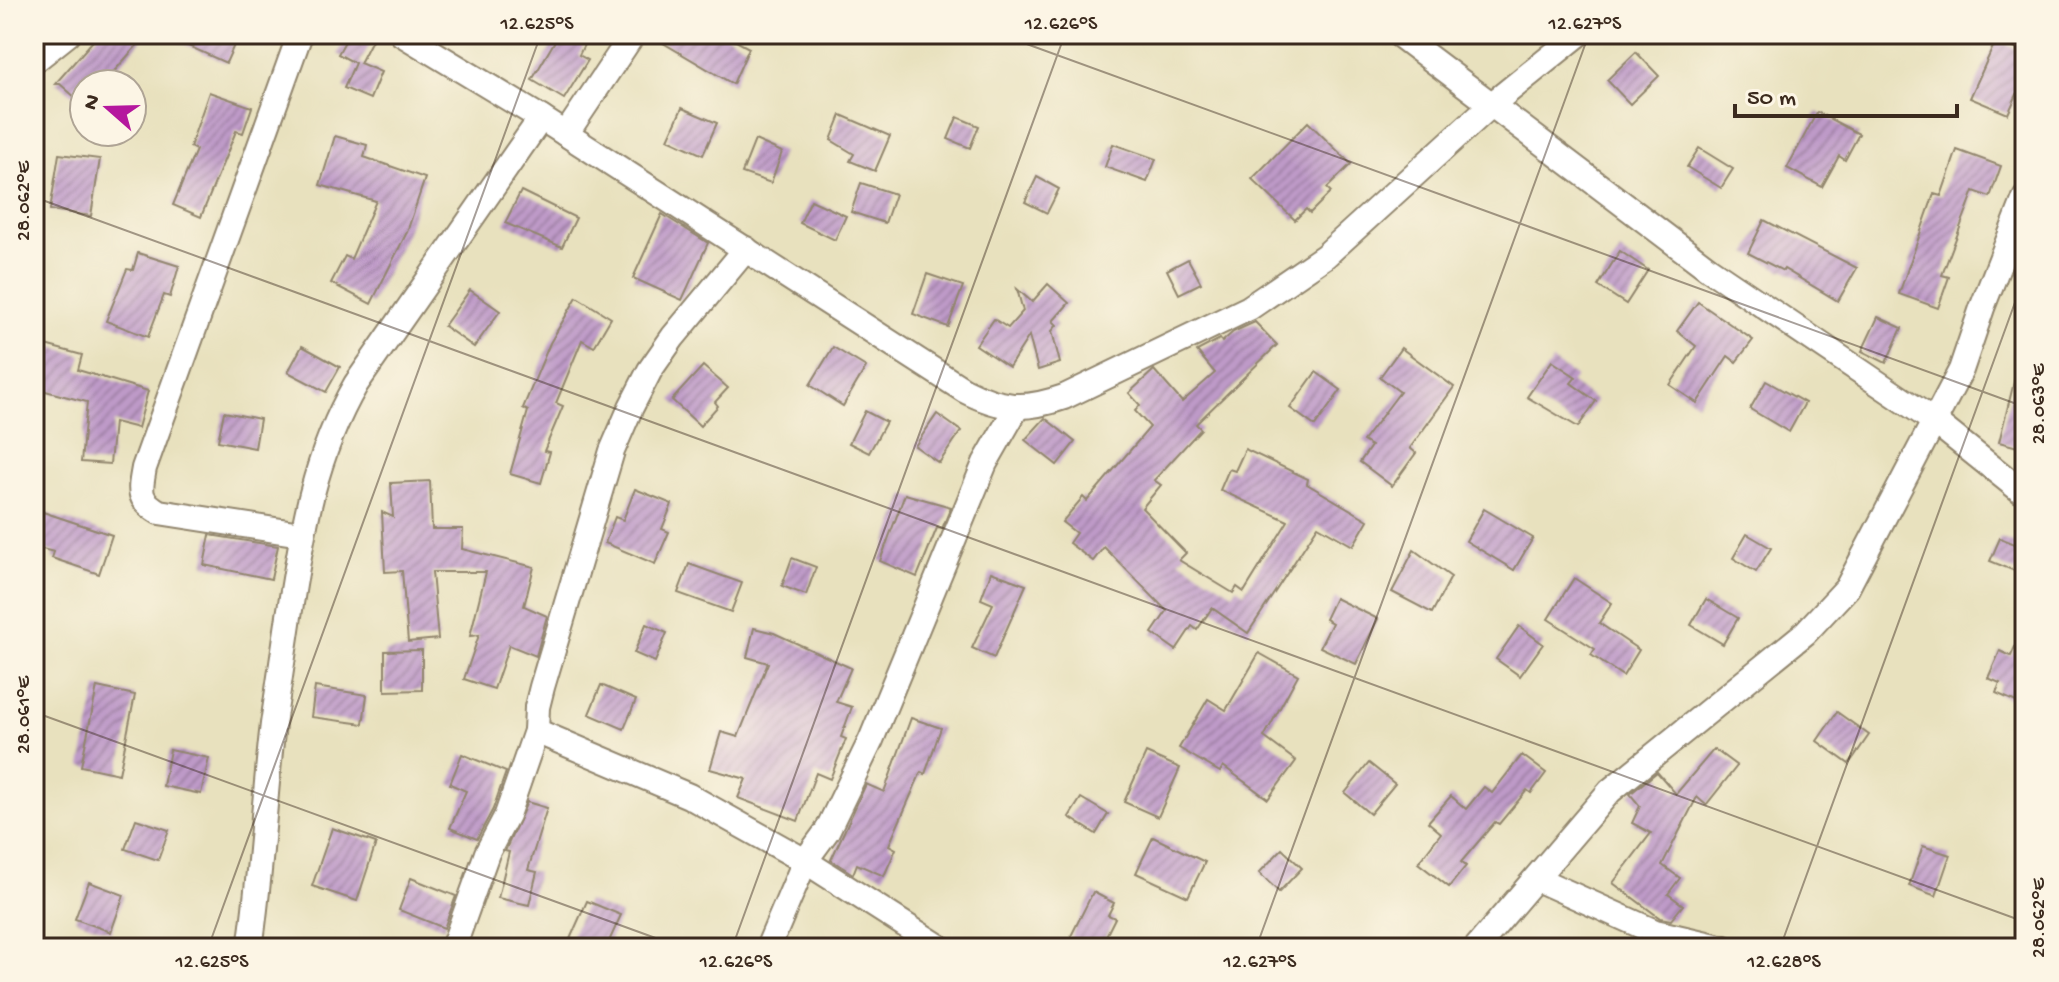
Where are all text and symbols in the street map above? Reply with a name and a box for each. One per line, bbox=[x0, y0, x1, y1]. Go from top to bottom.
text: 12.625°S bbox=[500, 14, 574, 37]
text: 12.626°S bbox=[1024, 14, 1098, 37]
text: 12.627°S bbox=[1548, 14, 1622, 37]
north arrow bbox=[68, 68, 148, 148]
scale bar bbox=[1735, 68, 1957, 118]
text: 50 m bbox=[1747, 85, 1796, 114]
text: N bbox=[78, 91, 108, 114]
text: 28.062°E bbox=[14, 160, 37, 241]
text: 28.063°E bbox=[2029, 362, 2052, 444]
text: 28.061°E bbox=[14, 674, 37, 754]
text: 28.062°E bbox=[2029, 877, 2052, 958]
text: 12.625°S bbox=[175, 952, 249, 975]
text: 12.626°S bbox=[699, 952, 773, 975]
text: 12.627°S bbox=[1223, 952, 1297, 975]
text: 12.628°S bbox=[1746, 952, 1821, 975]

